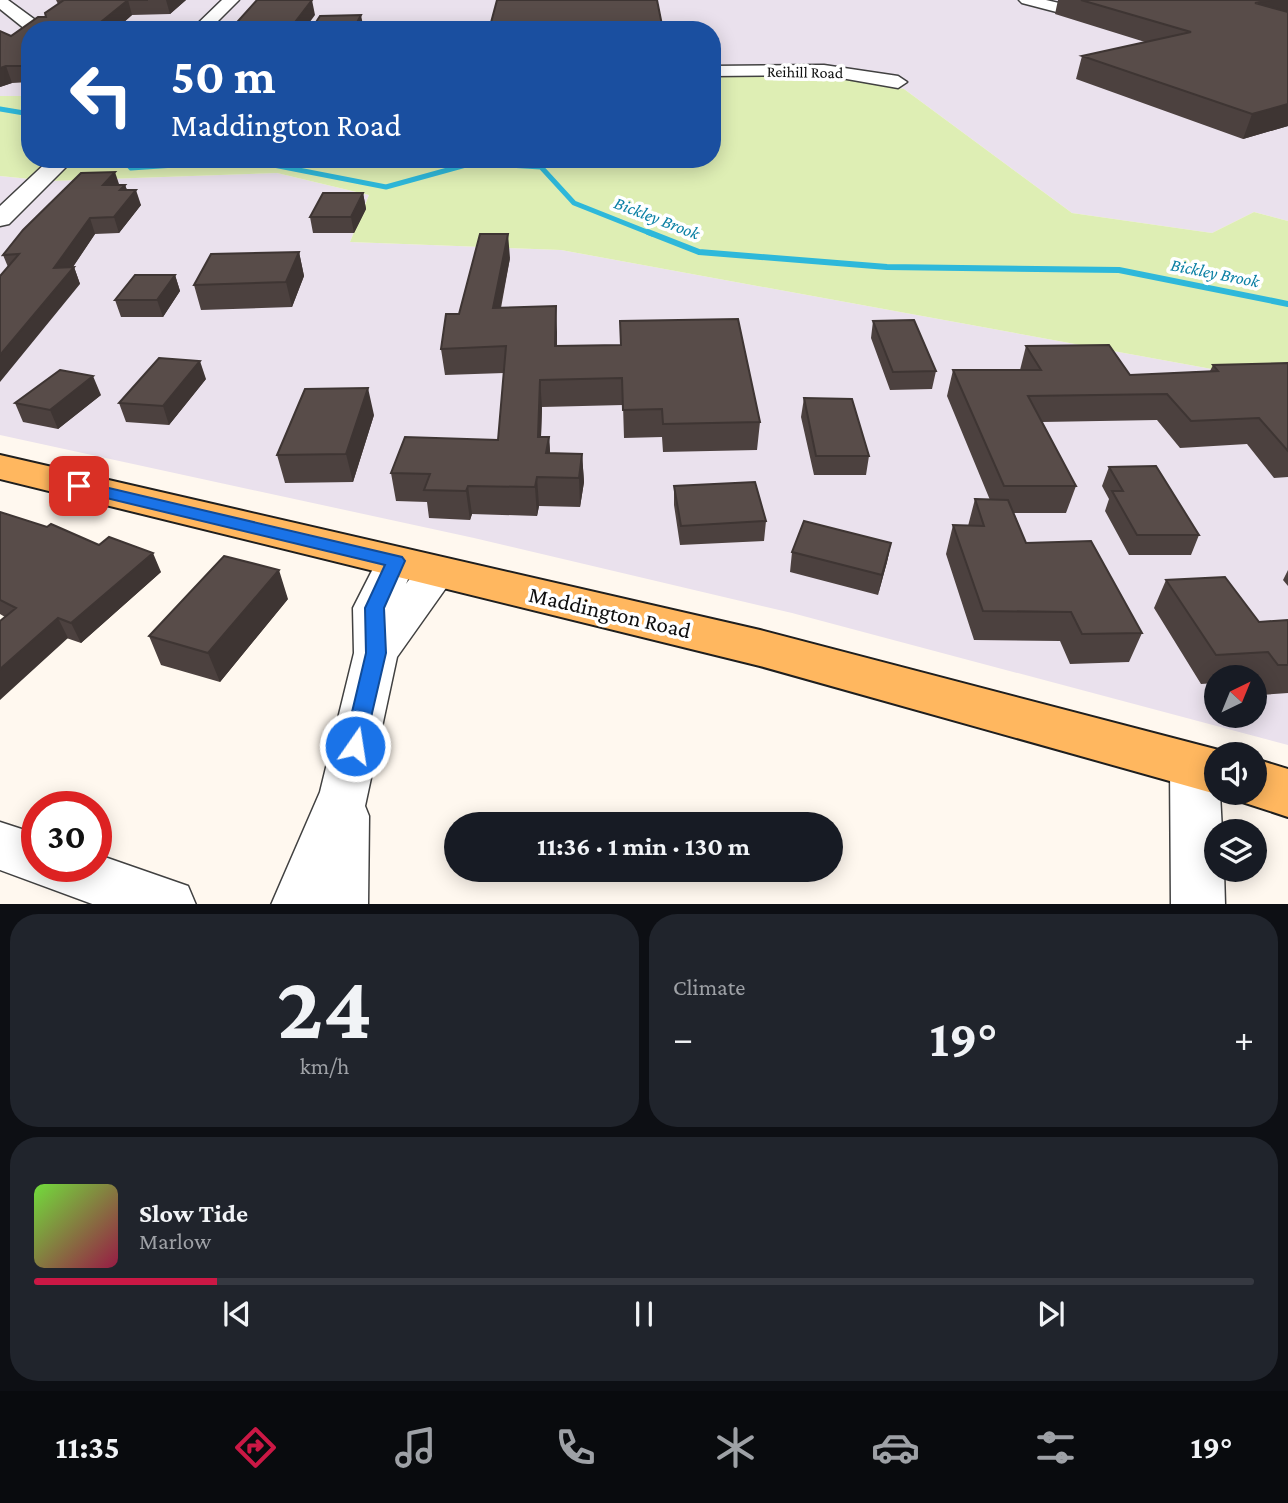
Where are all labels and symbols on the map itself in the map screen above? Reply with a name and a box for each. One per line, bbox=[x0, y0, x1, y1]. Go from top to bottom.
street label: Reihill Road bbox=[767, 63, 844, 81]
water label: Bickley Brook bbox=[611, 193, 704, 244]
water label: Bickley Brook bbox=[1169, 255, 1262, 292]
pin bbox=[49, 456, 109, 516]
street label: Maddington Road bbox=[526, 581, 694, 643]
north arrow bbox=[1204, 665, 1267, 728]
position arrow bbox=[318, 709, 392, 783]
speed limit sign: 30 bbox=[21, 791, 112, 882]

